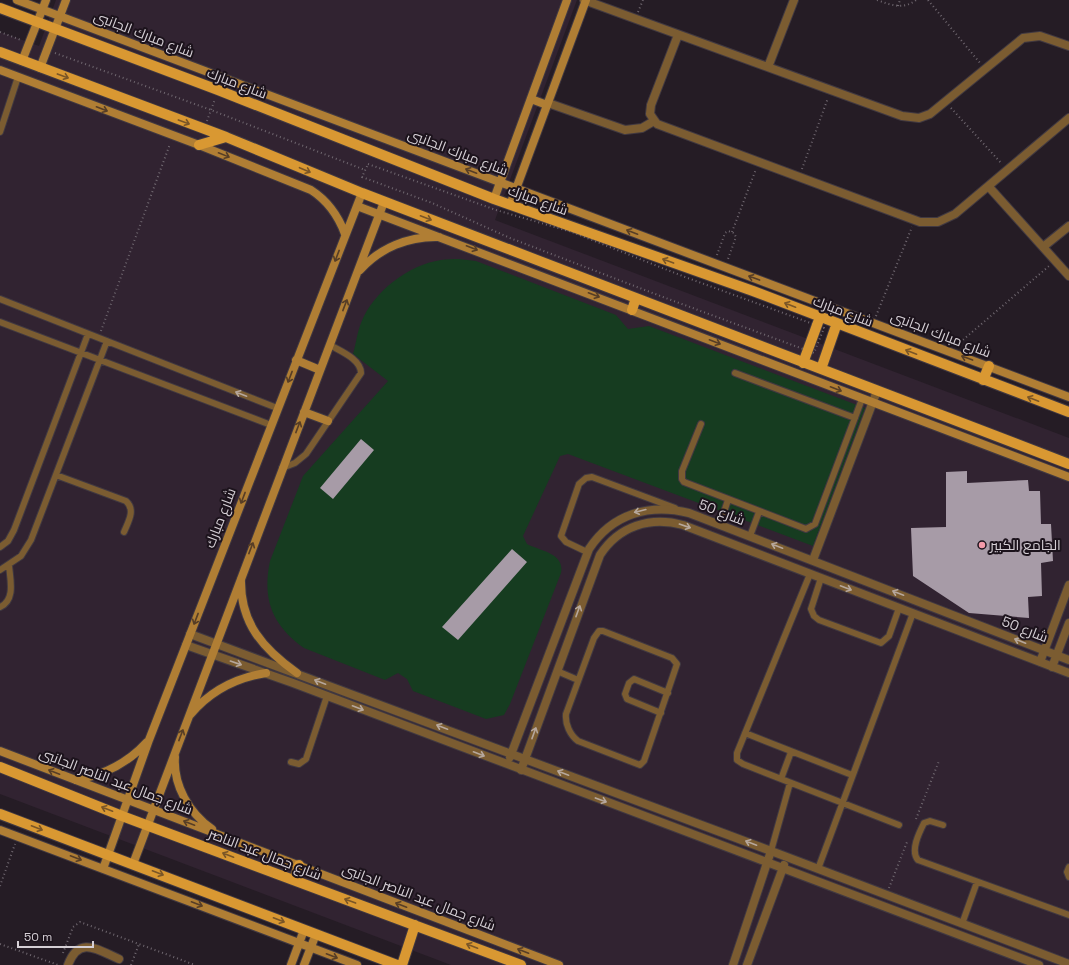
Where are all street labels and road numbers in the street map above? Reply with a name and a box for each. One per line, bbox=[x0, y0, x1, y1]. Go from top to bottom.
street label: شارع مبارك الجانبى bbox=[91, 7, 197, 61]
street label: شارع مبارك bbox=[205, 63, 269, 103]
street label: شارع مبارك الجانبى bbox=[405, 125, 511, 179]
street label: شارع مبارك bbox=[506, 181, 570, 219]
street label: شارع مبارك bbox=[811, 291, 875, 331]
street label: شارع مبارك الجانبى bbox=[888, 307, 994, 361]
street label: شارع مبارك bbox=[200, 486, 240, 550]
street label: شارع 50 bbox=[696, 495, 748, 529]
street label: شارع 50 bbox=[999, 612, 1051, 646]
street label: شارع جمال عبد الناصر الجانبى bbox=[37, 743, 195, 819]
street label: شارع جمال عبد الناصر bbox=[205, 824, 324, 884]
street label: شارع جمال عبد الناصر الجانبى bbox=[340, 859, 498, 935]

